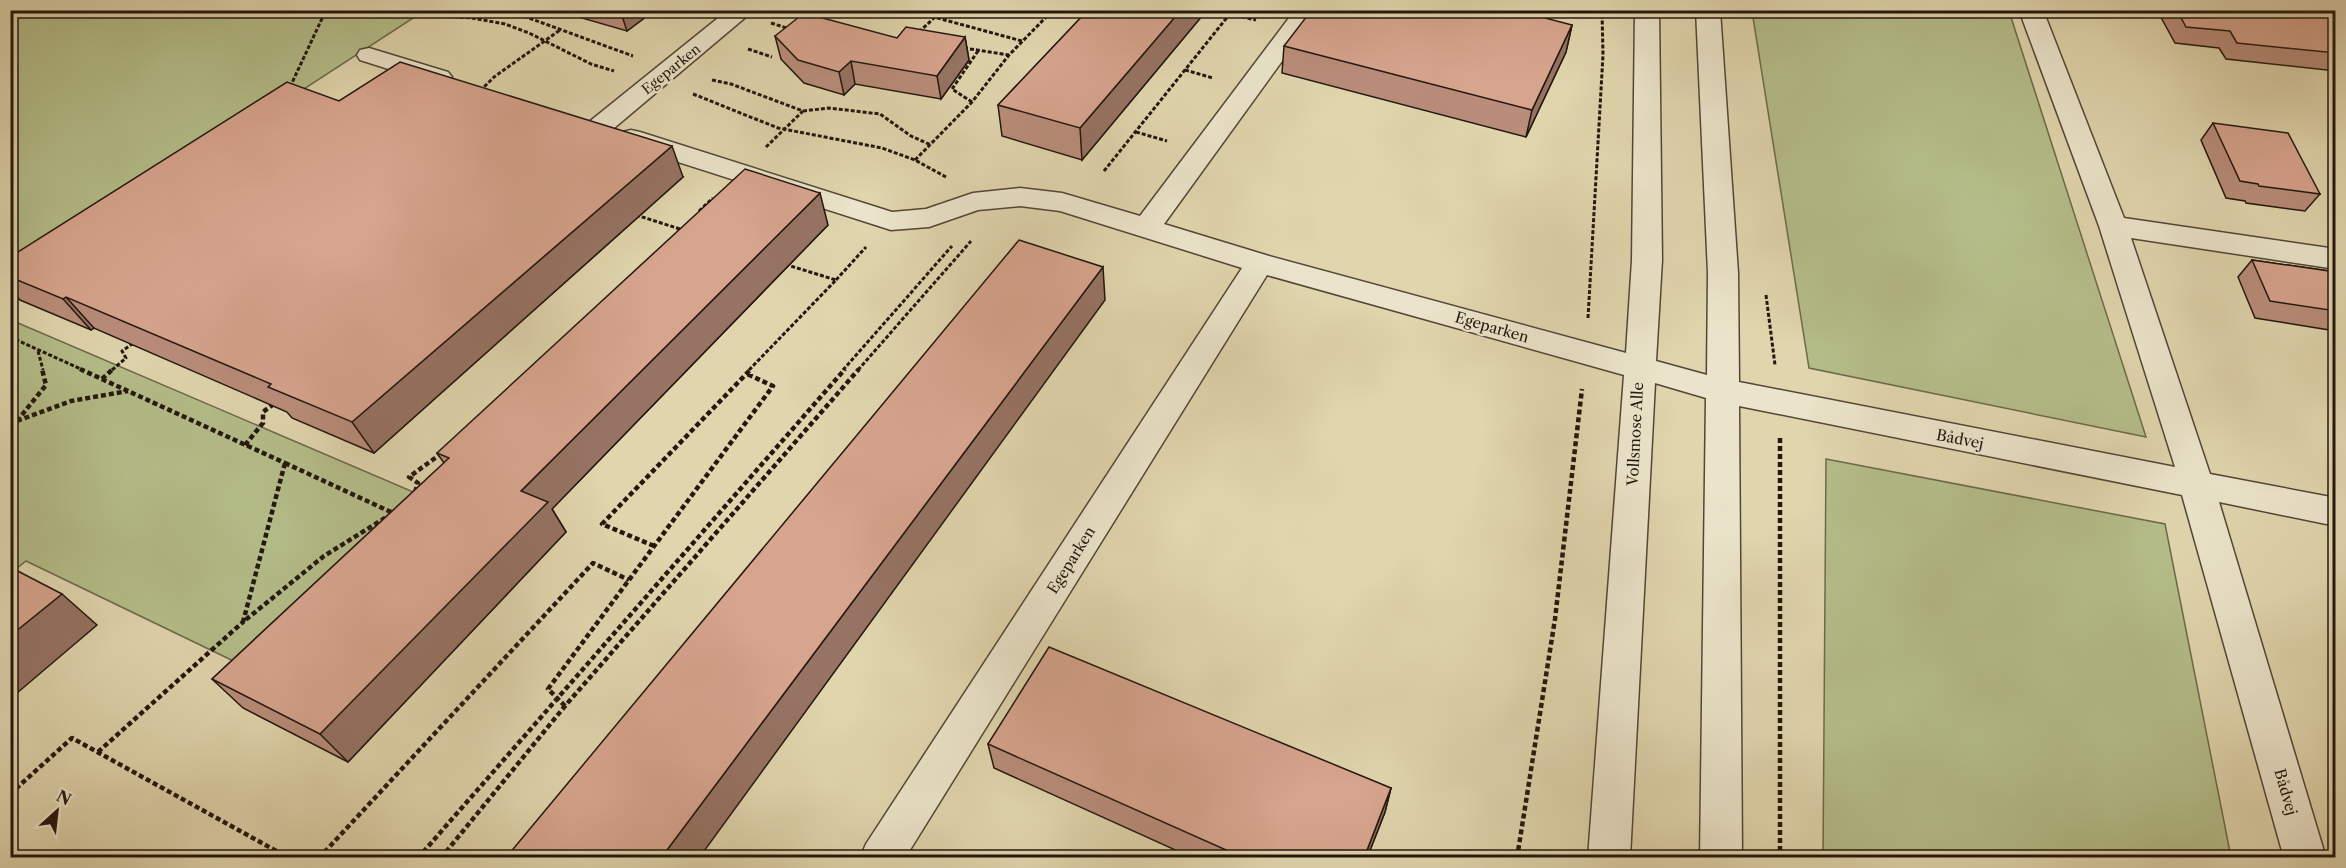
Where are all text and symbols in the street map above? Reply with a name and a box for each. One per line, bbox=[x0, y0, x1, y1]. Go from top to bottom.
street label: Egeparken bbox=[638, 40, 704, 98]
street label: Egeparken bbox=[1453, 307, 1532, 347]
street label: Vollsmose Alle bbox=[1623, 382, 1647, 487]
street label: Bådvej bbox=[1935, 425, 1985, 453]
street label: Egeparken bbox=[1043, 522, 1099, 597]
street label: Bådvej bbox=[2270, 766, 2302, 818]
north arrow bbox=[27, 781, 87, 841]
text: N bbox=[53, 786, 75, 810]

